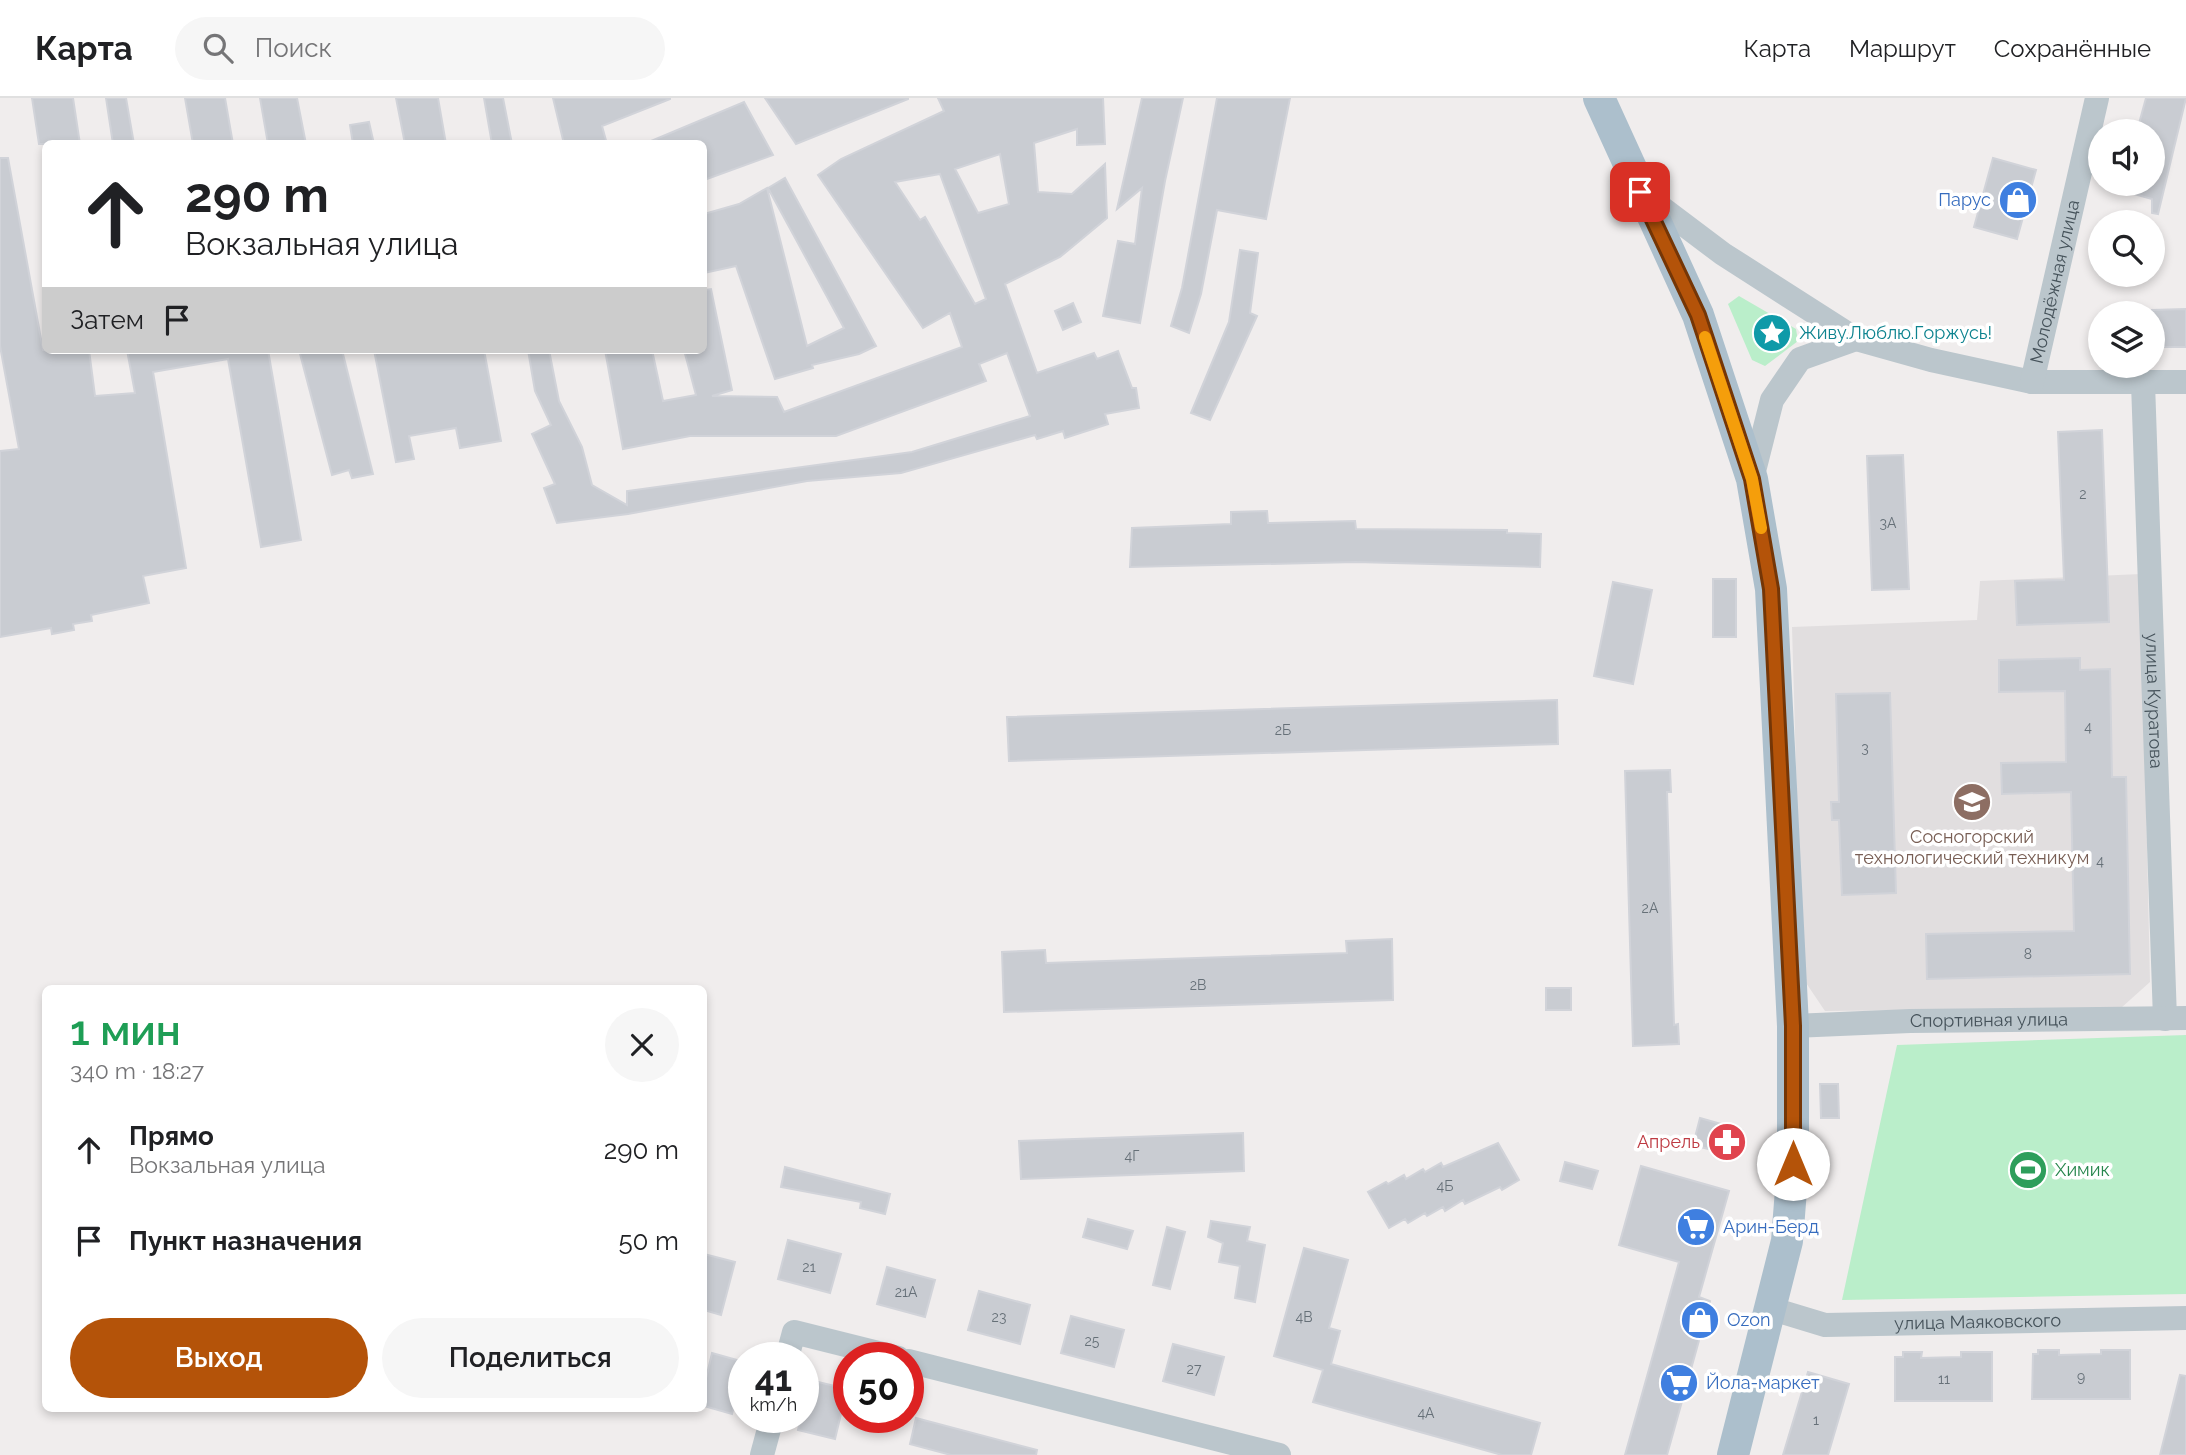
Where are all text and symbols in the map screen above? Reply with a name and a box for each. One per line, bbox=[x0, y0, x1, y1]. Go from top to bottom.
search box bbox=[175, 17, 665, 80]
text: Карта bbox=[35, 29, 133, 68]
icon: search bbox=[199, 29, 237, 67]
text: Поиск bbox=[255, 33, 332, 63]
text: Карта bbox=[1743, 34, 1811, 63]
text: Маршрут bbox=[1849, 34, 1956, 63]
text: Сохранённые bbox=[1994, 34, 2151, 63]
map controls bbox=[2088, 119, 2165, 378]
button: sound bbox=[2088, 119, 2165, 196]
pin bbox=[1610, 162, 1670, 222]
text: 290 m bbox=[185, 166, 329, 223]
icon: ahead bbox=[70, 168, 161, 259]
icon: arrive bbox=[1621, 173, 1659, 211]
shop icon: Парус bbox=[1997, 179, 2039, 221]
place label: Парус bbox=[1938, 189, 1991, 210]
street label: Молодёжная улица bbox=[2026, 198, 2083, 365]
button: search bbox=[2088, 210, 2165, 287]
text: Вокзальная улица bbox=[185, 225, 458, 262]
icon: arrive bbox=[158, 301, 196, 339]
button: layers bbox=[2088, 301, 2165, 378]
text: Затем bbox=[70, 305, 144, 335]
place icon: Живу.Люблю.Горжусь! bbox=[1751, 312, 1793, 354]
place label: Живу.Люблю.Горжусь! bbox=[1799, 322, 1992, 343]
house number: 2 bbox=[2079, 486, 2087, 502]
house number: 3А bbox=[1880, 515, 1897, 531]
street label: улица Куратова bbox=[2142, 633, 2167, 769]
house number: 4 bbox=[2084, 719, 2092, 735]
house number: 2Б bbox=[1275, 722, 1291, 738]
house number: 3 bbox=[1861, 740, 1869, 756]
school or university icon: Сосногорский технологический техникум bbox=[1951, 781, 1993, 823]
place label: Сосногорский технологический техникум bbox=[1855, 826, 2089, 868]
house number: 4 bbox=[2096, 853, 2104, 869]
house number: 2А bbox=[1642, 900, 1659, 916]
house number: 8 bbox=[2024, 946, 2032, 962]
house number: 2В bbox=[1190, 977, 1206, 993]
text: 1 мин bbox=[70, 1006, 181, 1055]
button: close bbox=[605, 1008, 679, 1082]
street label: Спортивная улица bbox=[1910, 1008, 2068, 1031]
text: 340 m · 18:27 bbox=[70, 1057, 204, 1084]
text: Прямо bbox=[129, 1121, 214, 1151]
pharmacy icon: Апрель bbox=[1706, 1121, 1748, 1163]
position arrow bbox=[1756, 1127, 1830, 1201]
icon: ahead bbox=[70, 1131, 108, 1169]
place label: Апрель bbox=[1637, 1131, 1700, 1152]
text: 290 m bbox=[604, 1135, 679, 1165]
house number: 4Г bbox=[1125, 1148, 1139, 1164]
sports icon: Химик bbox=[2007, 1149, 2049, 1191]
text: Вокзальная улица bbox=[129, 1151, 326, 1178]
place label: Химик bbox=[2055, 1159, 2110, 1180]
house number: 4Б bbox=[1437, 1178, 1453, 1194]
supermarket icon: Арин-Берд bbox=[1675, 1206, 1717, 1248]
place label: Арин-Берд bbox=[1723, 1216, 1819, 1237]
icon: arrive bbox=[70, 1222, 108, 1260]
text: Пункт назначения bbox=[129, 1226, 362, 1256]
text: 50 m bbox=[618, 1226, 679, 1256]
house number: 21 bbox=[802, 1259, 816, 1275]
house number: 21А bbox=[895, 1284, 918, 1300]
shop icon: Ozon bbox=[1679, 1299, 1721, 1341]
house number: 23 bbox=[992, 1309, 1006, 1325]
house number: 4В bbox=[1296, 1309, 1312, 1325]
place label: Ozon bbox=[1727, 1309, 1770, 1330]
street label: улица Маяковского bbox=[1894, 1309, 2062, 1334]
button: Выход bbox=[70, 1318, 368, 1398]
button: Поделиться bbox=[382, 1318, 679, 1398]
house number: 25 bbox=[1085, 1333, 1100, 1349]
speed limit sign: 50 bbox=[833, 1342, 924, 1433]
text: 41 bbox=[755, 1358, 792, 1399]
house number: 27 bbox=[1187, 1361, 1202, 1377]
supermarket icon: Йола-маркет bbox=[1658, 1362, 1700, 1404]
house number: 9 bbox=[2077, 1369, 2085, 1385]
house number: 11 bbox=[1938, 1371, 1950, 1387]
place label: Йола-маркет bbox=[1706, 1372, 1820, 1393]
text: km/h bbox=[750, 1394, 797, 1415]
house number: 4А bbox=[1417, 1405, 1435, 1421]
house number: 1 bbox=[1813, 1412, 1819, 1428]

